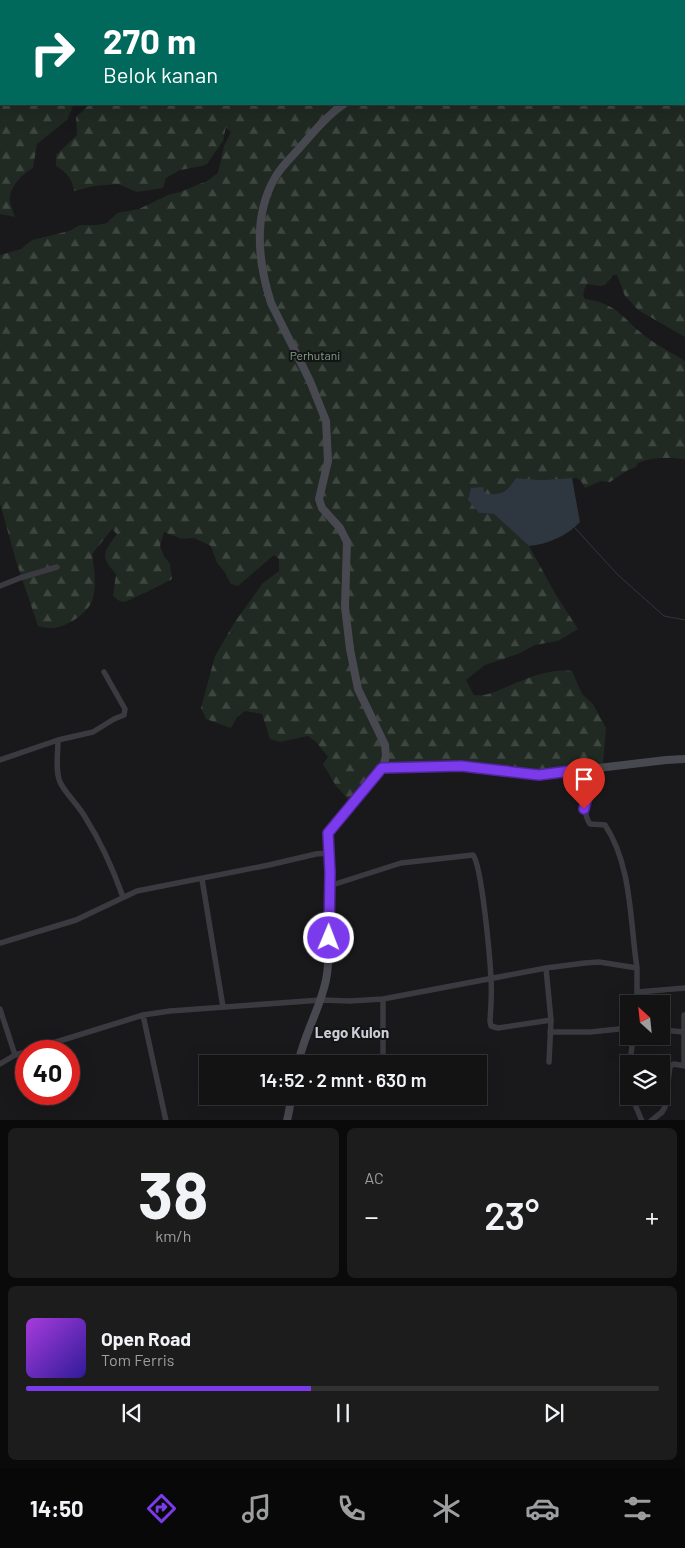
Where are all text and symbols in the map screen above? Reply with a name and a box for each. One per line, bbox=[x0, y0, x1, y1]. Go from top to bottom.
text: 270 m bbox=[103, 19, 196, 61]
icon: right bbox=[20, 20, 85, 85]
text: Belok kanan bbox=[103, 61, 218, 87]
park label: Perhutani bbox=[290, 348, 340, 362]
pin bbox=[563, 758, 605, 809]
icon: arrive bbox=[570, 765, 598, 793]
position arrow bbox=[302, 911, 354, 963]
north arrow bbox=[620, 995, 670, 1045]
map controls bbox=[620, 995, 670, 1105]
district label: Lego Kulon bbox=[315, 1023, 389, 1041]
speed limit sign: 40 bbox=[15, 1040, 80, 1105]
button: layers bbox=[620, 1055, 670, 1105]
text: 14:52 · 2 mnt · 630 m bbox=[260, 1068, 426, 1091]
text: 38 bbox=[138, 1154, 208, 1232]
text: AC bbox=[365, 1168, 384, 1187]
text: 23° bbox=[484, 1192, 539, 1238]
text: − bbox=[365, 1199, 379, 1233]
text: + bbox=[645, 1199, 659, 1233]
text: km/h bbox=[155, 1226, 191, 1245]
text: Open Road bbox=[101, 1327, 191, 1350]
text: Tom Ferris bbox=[101, 1350, 175, 1369]
icon: previous bbox=[118, 1399, 146, 1427]
icon: pause bbox=[329, 1399, 357, 1427]
icon: next bbox=[540, 1399, 568, 1427]
icon: directions bbox=[144, 1491, 179, 1526]
icon: music bbox=[239, 1491, 274, 1526]
icon: phone bbox=[334, 1491, 369, 1526]
icon: climate bbox=[429, 1491, 464, 1526]
icon: car bbox=[525, 1491, 560, 1526]
icon: filters bbox=[620, 1491, 655, 1526]
text: 14:50 bbox=[30, 1495, 84, 1521]

